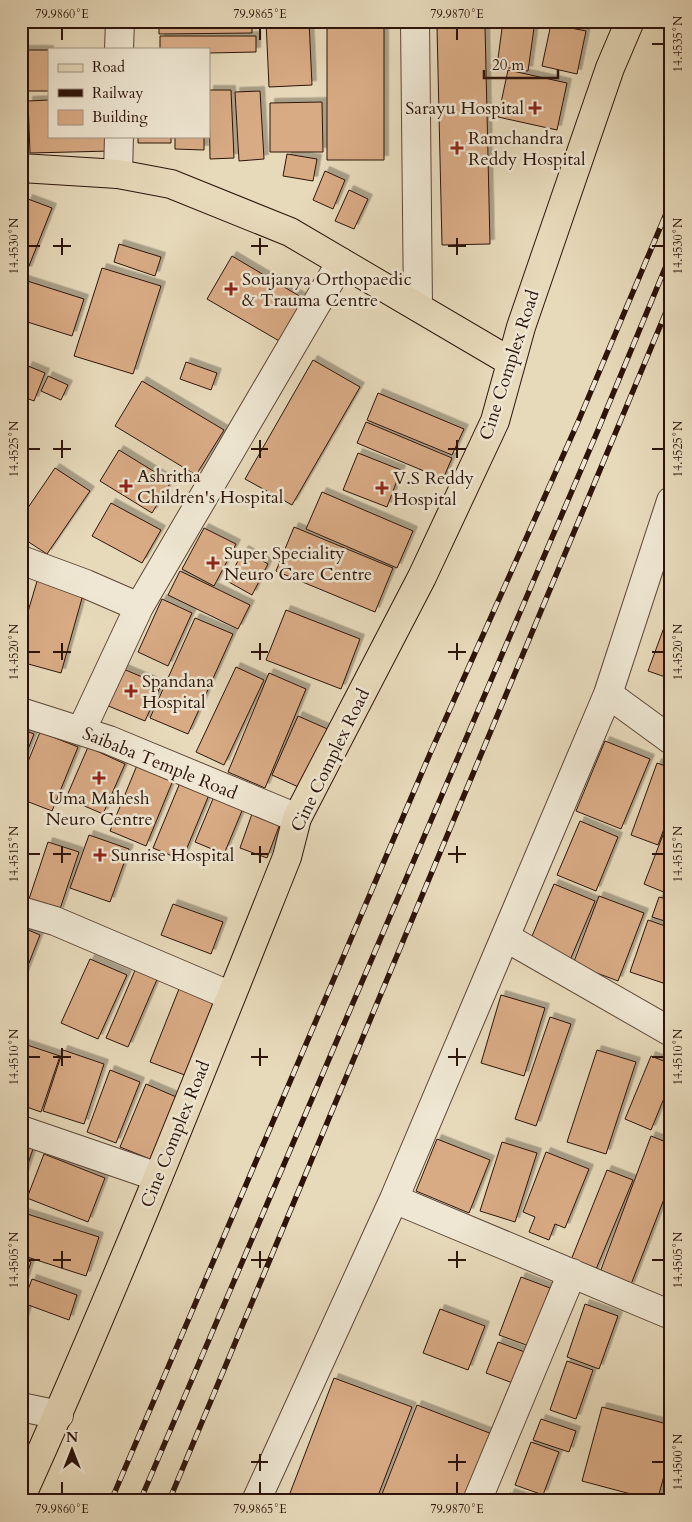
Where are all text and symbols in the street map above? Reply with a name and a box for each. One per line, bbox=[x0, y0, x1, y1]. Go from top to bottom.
text: 79.9860°E bbox=[35, 6, 89, 22]
text: 79.9865°E bbox=[233, 6, 287, 22]
text: 79.9870°E bbox=[430, 6, 484, 22]
text: 14.4535°N bbox=[670, 15, 686, 72]
legend bbox=[48, 48, 210, 138]
scale bar bbox=[484, 48, 558, 80]
text: 20 m bbox=[492, 55, 524, 75]
text: Road bbox=[92, 57, 125, 77]
text: Railway bbox=[92, 83, 143, 103]
place label: Sarayu Hospital bbox=[405, 96, 524, 121]
marker: Sarayu Hospital bbox=[528, 101, 542, 115]
text: Building bbox=[92, 107, 148, 127]
place label: Ramchandra Reddy Hospital bbox=[468, 126, 586, 172]
marker: Ramchandra Reddy Hospital bbox=[450, 141, 464, 155]
text: 14.4530°N bbox=[6, 217, 22, 274]
text: 14.4530°N bbox=[670, 217, 686, 274]
place label: Soujanya Orthopaedic & Trauma Centre bbox=[242, 267, 412, 313]
marker: Soujanya Orthopaedic & Trauma Centre bbox=[224, 282, 238, 296]
street label: Cine Complex Road bbox=[473, 287, 546, 443]
text: 14.4525°N bbox=[6, 420, 22, 477]
text: 14.4525°N bbox=[670, 420, 686, 477]
place label: Ashritha Children's Hospital bbox=[137, 464, 284, 510]
place label: V.S Reddy Hospital bbox=[393, 466, 474, 512]
marker: Ashritha Children's Hospital bbox=[119, 479, 133, 493]
marker: V.S Reddy Hospital bbox=[375, 481, 389, 495]
place label: Super Speciality Neuro Care Centre bbox=[224, 541, 372, 587]
marker: Super Speciality Neuro Care Centre bbox=[206, 556, 220, 570]
text: 14.4520°N bbox=[6, 623, 22, 680]
text: 14.4520°N bbox=[670, 623, 686, 680]
place label: Spandana Hospital bbox=[142, 669, 214, 715]
marker: Spandana Hospital bbox=[124, 684, 138, 698]
street label: Cine Complex Road bbox=[285, 684, 376, 836]
street label: Saibaba Temple Road bbox=[79, 721, 241, 806]
marker: Uma Mahesh Neuro Centre bbox=[92, 771, 106, 785]
place label: Uma Mahesh Neuro Centre bbox=[45, 786, 153, 832]
text: 14.4515°N bbox=[6, 825, 22, 882]
text: 14.4515°N bbox=[670, 825, 686, 882]
place label: Sunrise Hospital bbox=[111, 843, 235, 868]
marker: Sunrise Hospital bbox=[93, 848, 107, 862]
text: 14.4510°N bbox=[6, 1028, 22, 1085]
text: 14.4510°N bbox=[670, 1028, 686, 1085]
street label: Cine Complex Road bbox=[135, 1057, 217, 1211]
text: 14.4505°N bbox=[6, 1231, 22, 1288]
text: 14.4505°N bbox=[670, 1231, 686, 1288]
north arrow bbox=[48, 1424, 98, 1474]
text: N bbox=[66, 1428, 78, 1447]
text: 14.4500°N bbox=[670, 1433, 686, 1490]
text: 79.9860°E bbox=[35, 1501, 89, 1517]
text: 79.9865°E bbox=[233, 1501, 287, 1517]
text: 79.9870°E bbox=[430, 1501, 484, 1517]

